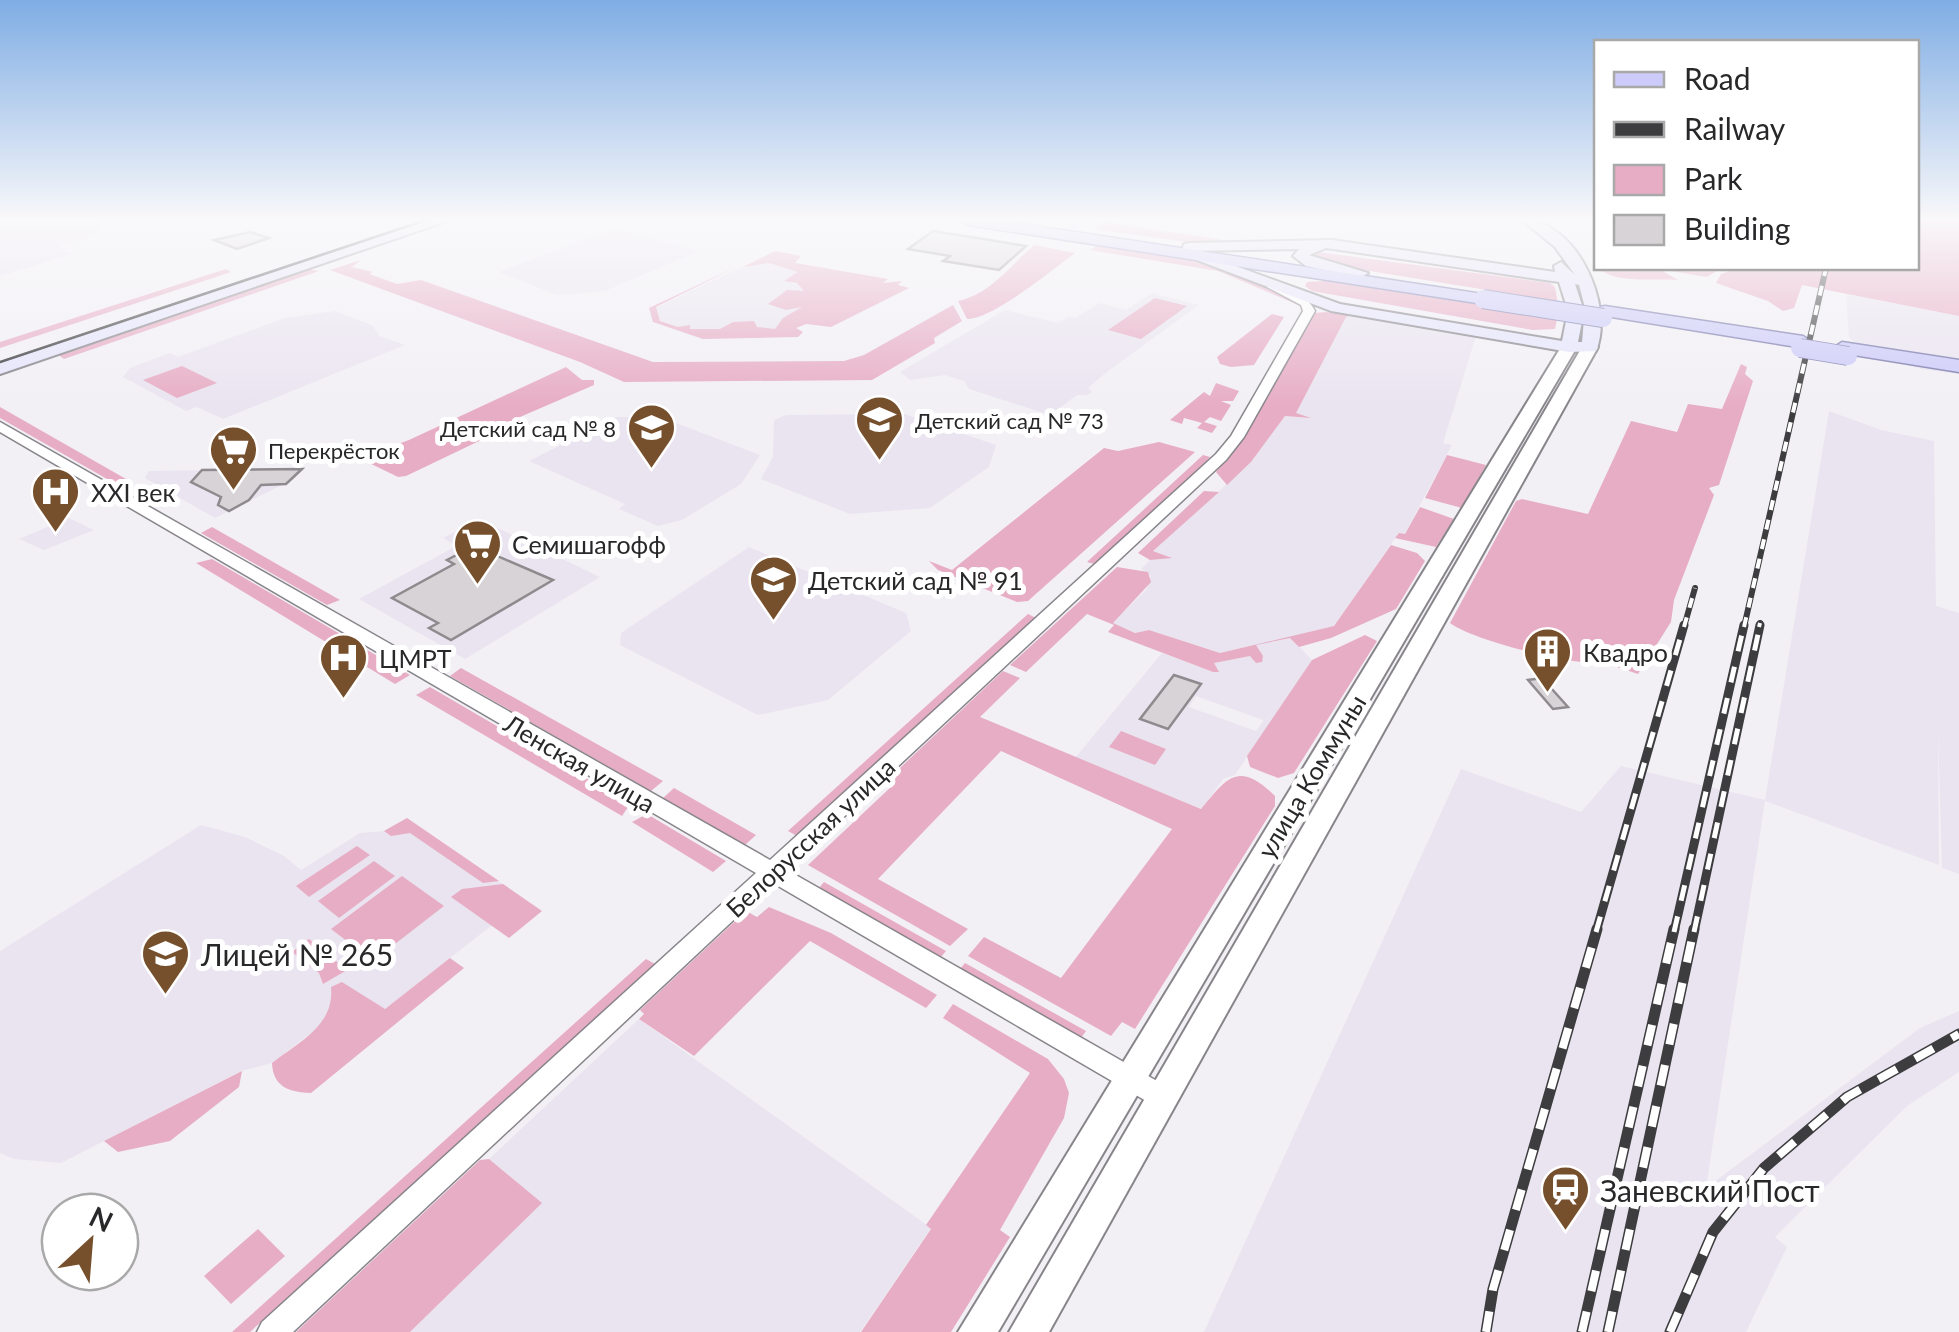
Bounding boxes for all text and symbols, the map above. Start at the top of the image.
legend [1594,40,1919,270]
text: Road [1684,60,1751,96]
text: Railway [1684,110,1786,146]
text: Park [1684,160,1743,196]
text: Building [1684,210,1790,246]
school or university icon: Детский сад № 73 [854,394,906,462]
school or university icon: Детский сад № 8 [625,402,677,470]
place label: Детский сад № 73 [915,407,1104,434]
place label: Детский сад № 8 [440,415,616,442]
supermarket icon: Перекрёсток [207,424,259,492]
place label: Перекрёсток [268,437,400,464]
hospital icon: XXI век [30,466,82,534]
place label: XXI век [91,477,175,507]
supermarket icon: Семишагофф [451,518,503,586]
place label: Семишагофф [512,529,666,559]
school or university icon: Детский сад № 91 [747,554,799,622]
place label: Детский сад № 91 [808,565,1023,595]
building icon: Квадро [1522,626,1574,694]
hospital icon: ЦМРТ [318,632,370,700]
place label: Квадро [1583,637,1668,667]
place label: ЦМРТ [379,643,452,673]
street label: улица Коммуны [1251,689,1371,863]
street label: Ленская улица [498,707,661,818]
street label: Белорусская улица [719,751,901,923]
school or university icon: Лицей № 265 [140,928,192,996]
place label: Лицей № 265 [200,936,393,972]
station icon: Заневский Пост [1539,1164,1591,1232]
place label: Заневский Пост [1600,1172,1820,1208]
north arrow [40,1192,140,1292]
text: N [84,1199,119,1239]

